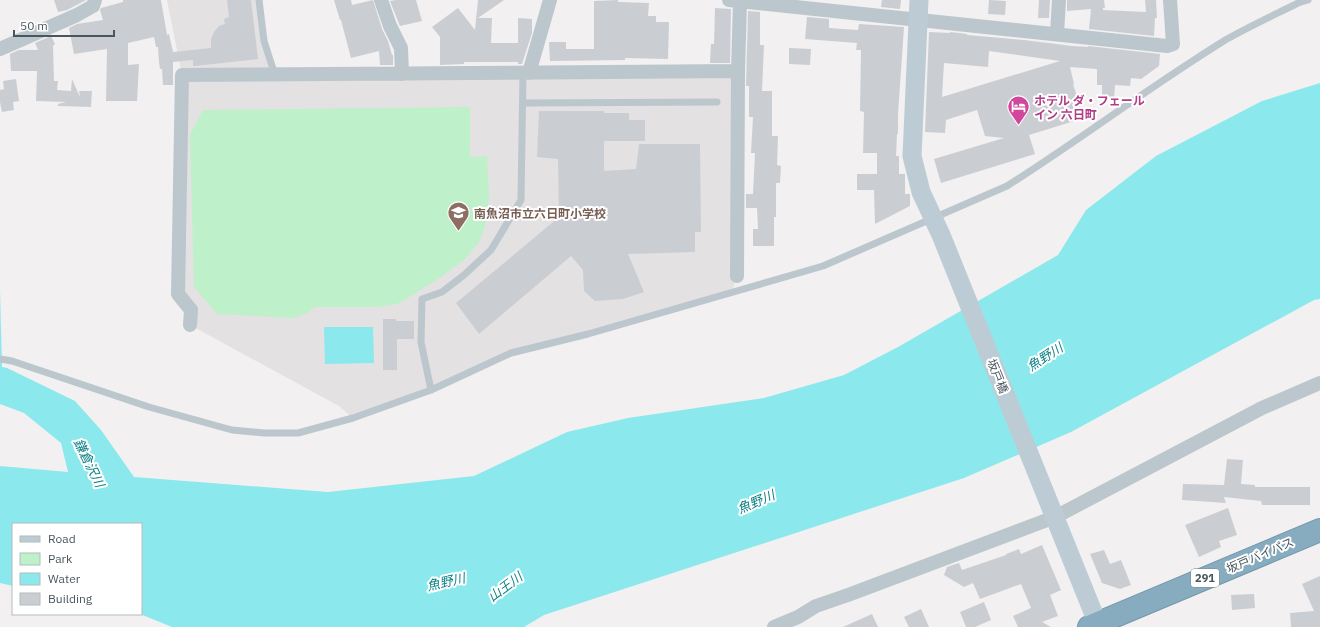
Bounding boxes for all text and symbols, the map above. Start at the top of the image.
scale bar [14,12,114,38]
text: 50 m [20,18,48,33]
place label: ホテル ダ・フェール イン 六日町 [1034,93,1145,122]
hotel icon: ホテル ダ・フェール イン 六日町 [1006,94,1032,127]
school or university icon: 南魚沼市立六日町小学校 [445,200,471,233]
place label: 南魚沼市立六日町小学校 [474,206,606,221]
water label: 魚野川 [1024,338,1068,375]
street label: 坂戸橋 [984,356,1012,396]
water label: 鎌倉沢川 [70,436,109,492]
water label: 魚野川 [735,486,779,517]
legend [12,523,142,615]
text: Road [48,531,76,546]
street label: 坂戸バイパス [1224,534,1296,576]
text: Park [48,551,73,566]
water label: 山王川 [484,567,527,606]
water label: 魚野川 [425,569,469,595]
road number: 291 [1191,569,1219,587]
text: Water [48,571,81,586]
text: Building [48,591,93,606]

